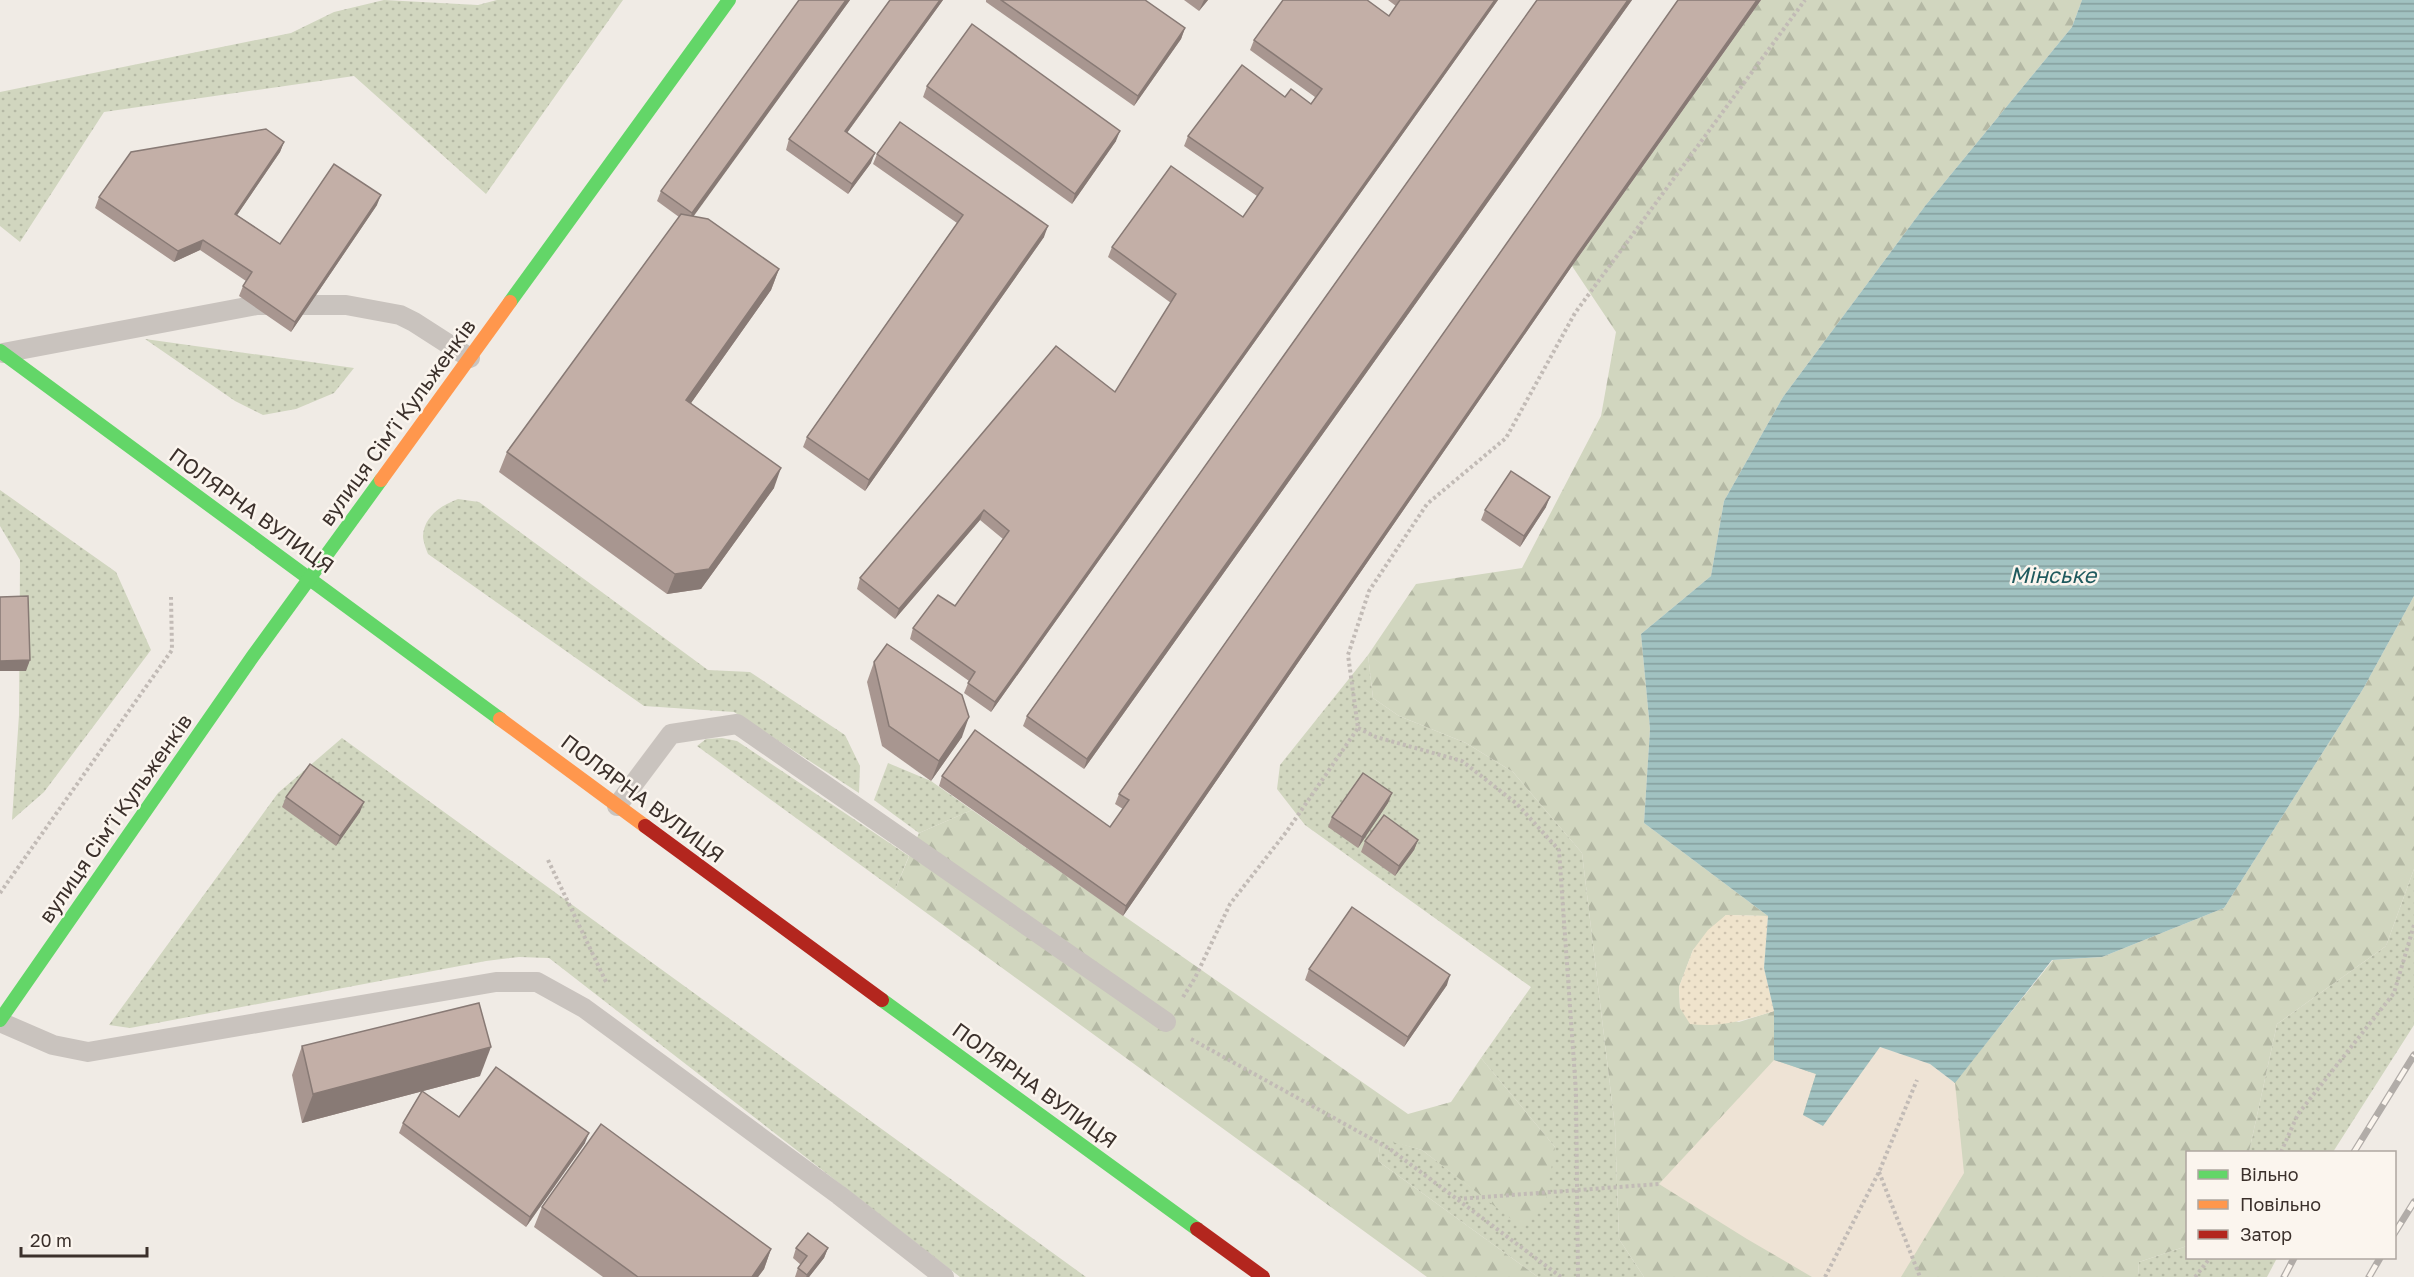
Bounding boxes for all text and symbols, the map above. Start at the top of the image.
street label: вулиця Сімʼї Кульженків [313,314,481,530]
street label: ПОЛЯРНА ВУЛИЦЯ [165,441,339,579]
water label: Мінське [2010,561,2099,588]
street label: вулиця Сімʼї Кульженків [33,708,197,928]
street label: ПОЛЯРНА ВУЛИЦЯ [556,728,730,868]
street label: ПОЛЯРНА ВУЛИЦЯ [948,1016,1122,1154]
legend [2186,1151,2396,1259]
text: Вільно [2240,1163,2299,1185]
text: Повільно [2240,1193,2321,1215]
scale bar [21,1220,147,1258]
text: Затор [2240,1223,2292,1245]
text: 20 m [30,1229,72,1251]

